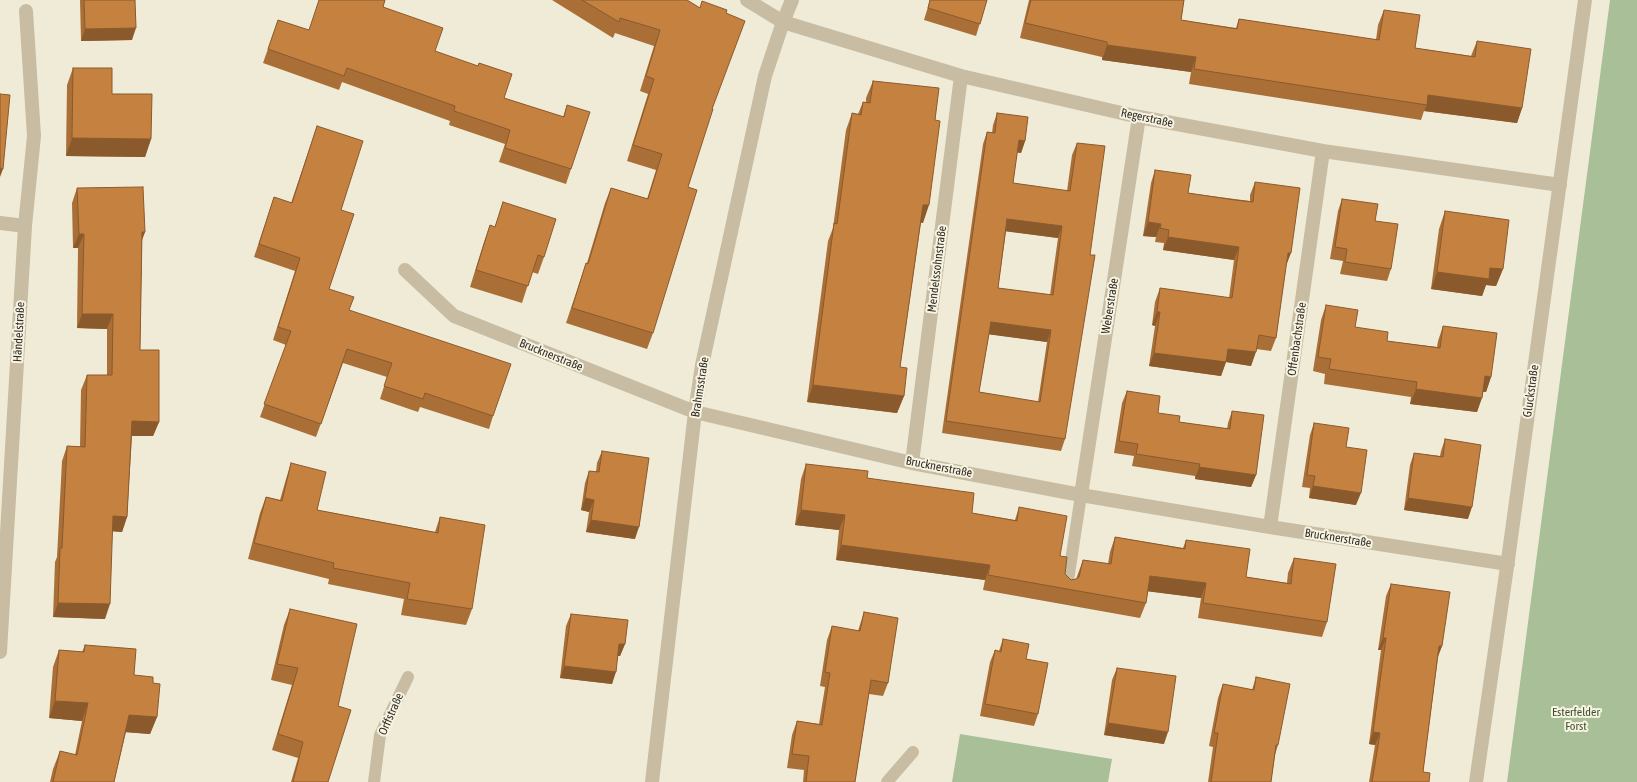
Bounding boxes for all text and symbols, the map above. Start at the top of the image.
street label: Regerstraße [1120,105,1174,131]
street label: Mendelssohnstraße [925,225,949,313]
street label: Weberstraße [1098,277,1122,335]
street label: Händelstraße [10,301,28,363]
street label: Offenbachstraße [1285,301,1309,377]
street label: Brucknerstraße [517,336,585,374]
street label: Brahmsstraße [688,356,712,418]
street label: Gluckstraße [1520,364,1542,418]
street label: Brucknerstraße [905,454,973,480]
street label: Brucknerstraße [1304,526,1372,550]
street label: Orffstraße [375,691,407,737]
park label: Esterfelder Forst [1552,705,1600,733]

